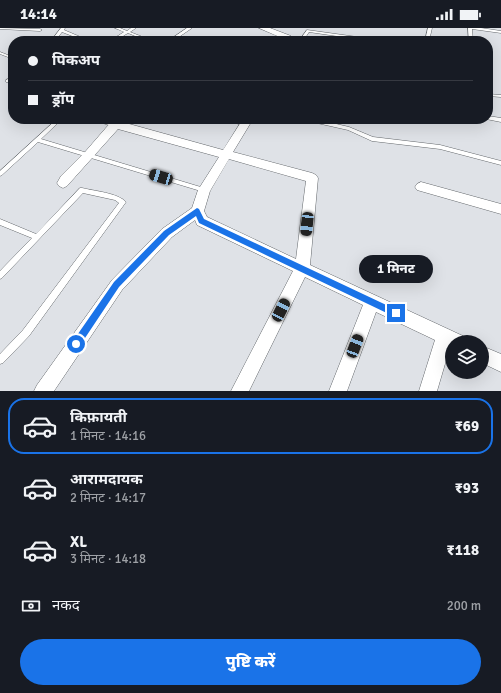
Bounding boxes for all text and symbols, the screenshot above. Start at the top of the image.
text: 14:14 [20,5,57,23]
text: पिकअप [52,51,100,69]
text: ड्रॉप [52,90,74,108]
car [148,168,174,186]
car [300,211,314,237]
callout: 1 मिनट [359,255,433,283]
text: 1 मिनट [377,261,415,277]
car [270,297,292,323]
route end [387,304,405,322]
car [345,333,365,359]
route start [67,335,85,353]
map controls [445,335,489,379]
button: layers [445,335,489,379]
icon: car [22,408,58,444]
text: किफ़ायती [70,408,127,426]
text: ₹69 [455,417,479,435]
text: 1 मिनट · 14:16 [70,428,146,444]
icon: car [22,470,58,506]
text: आरामदायक [70,470,143,488]
text: ₹93 [455,479,479,497]
text: 2 मिनट · 14:17 [70,490,146,506]
icon: car [22,532,58,568]
text: XL [70,533,87,551]
text: ₹118 [447,541,479,559]
text: 3 मिनट · 14:18 [70,551,146,567]
icon: cash [20,595,42,617]
text: नकद [52,596,80,614]
text: 200 m [447,598,481,614]
button: पुष्टि करें [20,639,481,685]

